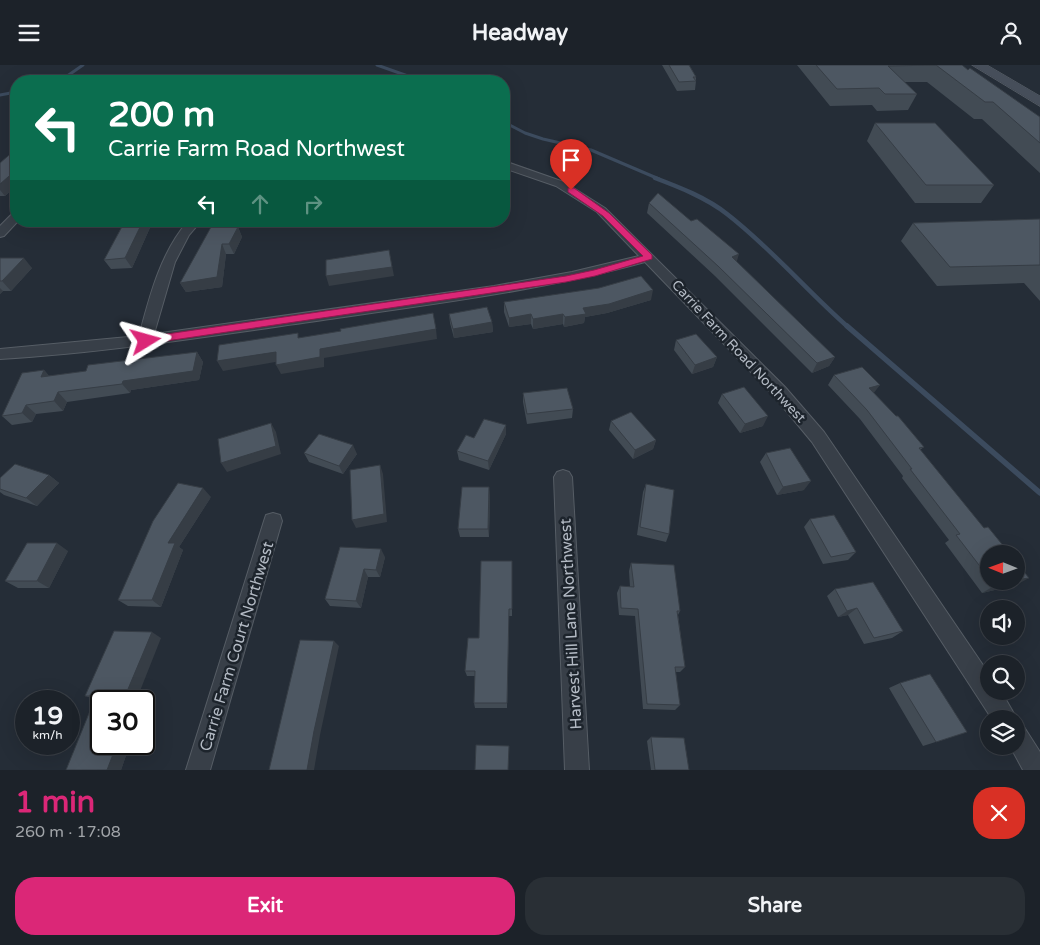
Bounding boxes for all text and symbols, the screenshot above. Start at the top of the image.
icon: menu [15,19,43,47]
icon: person [997,19,1025,47]
text: Headway [472,20,568,46]
text: 200 m [108,94,215,136]
icon: left [25,95,90,160]
text: Carrie Farm Road Northwest [108,136,405,162]
pin [550,139,592,190]
icon: arrive [557,146,585,174]
icon: left [193,190,221,218]
icon: ahead [246,190,274,218]
icon: right [299,190,327,218]
street label: Carrie Farm Road Northwest [668,276,810,427]
position arrow [119,314,171,366]
street label: Harvest Hill Lane Northwest [555,518,587,730]
street label: Carrie Farm Court Northwest [195,539,278,754]
north arrow [980,545,1025,590]
map controls [980,545,1025,755]
button: sound [980,600,1025,645]
button: search [980,655,1025,700]
speed limit sign: 30 [90,690,155,755]
text: 19 [32,701,63,731]
button: layers [980,710,1025,755]
text: km/h [32,728,63,742]
text: 1 min [15,784,95,821]
button: close [973,787,1025,839]
text: 260 m · 17:08 [15,822,121,842]
button: Exit [15,877,515,935]
button: Share [525,877,1025,935]

